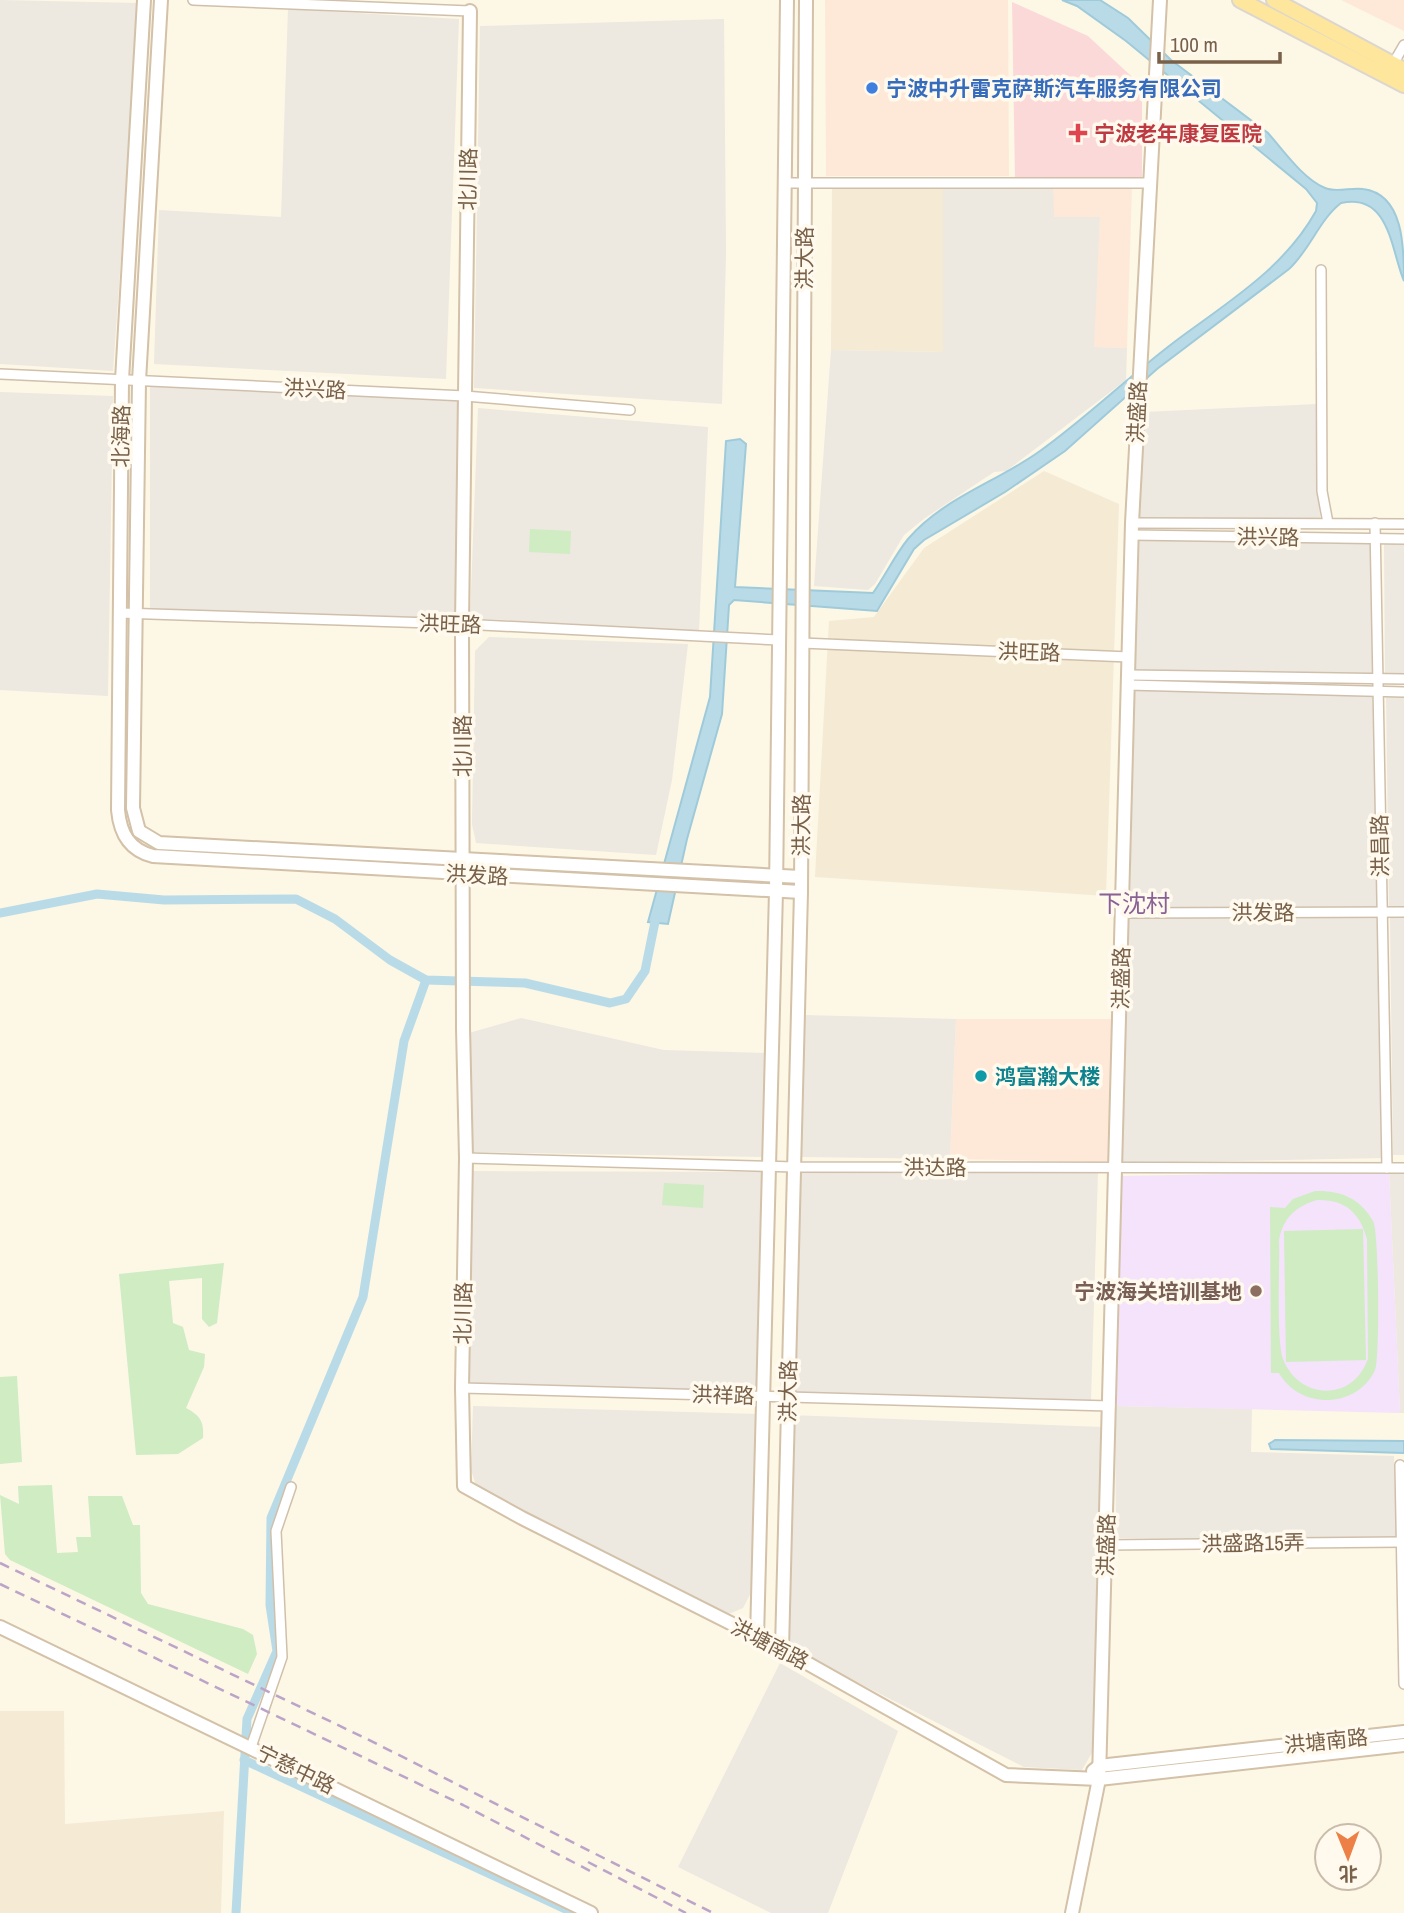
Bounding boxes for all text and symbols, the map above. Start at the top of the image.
scale bar [1159,21,1280,65]
text: 100 m [1170,30,1218,59]
place label: 宁波中升雷克萨斯汽车服务有限公司 [886,74,1222,103]
marker: 宁波中升雷克萨斯汽车服务有限公司 [864,80,880,96]
place label: 宁波老年康复医院 [1094,119,1262,148]
marker: 宁波老年康复医院 [1068,123,1088,143]
street label: 北川路 [453,147,483,211]
street label: 洪大路 [790,227,819,290]
street label: 洪兴路 [283,373,347,405]
street label: 洪盛路 [1121,380,1153,444]
street label: 北海路 [106,404,136,468]
street label: 洪兴路 [1236,522,1300,552]
street label: 洪旺路 [418,608,482,640]
street label: 洪旺路 [997,636,1061,668]
street label: 北川路 [448,715,477,778]
street label: 洪大路 [787,794,816,857]
street label: 洪昌路 [1365,814,1395,878]
street label: 洪发路 [445,859,509,891]
district label: 下沈村 [1098,887,1170,919]
street label: 洪发路 [1232,898,1295,927]
street label: 洪盛路 [1106,946,1136,1010]
place label: 鸿富瀚大楼 [995,1062,1100,1091]
marker: 鸿富瀚大楼 [973,1068,989,1084]
street label: 洪达路 [904,1153,967,1182]
place label: 宁波海关培训基地 [1074,1277,1242,1306]
street label: 北川路 [448,1281,478,1345]
marker: 宁波海关培训基地 [1248,1283,1264,1299]
street label: 洪大路 [773,1359,803,1423]
street label: 洪祥路 [691,1379,755,1411]
street label: 洪盛路 [1090,1513,1122,1577]
street label: 洪盛路15弄 [1201,1528,1305,1558]
street label: 洪塘南路 [726,1612,814,1676]
street label: 洪塘南路 [1283,1722,1369,1760]
street label: 宁慈中路 [252,1738,340,1800]
north arrow [1313,1822,1383,1892]
text: 北 [1339,1861,1358,1887]

